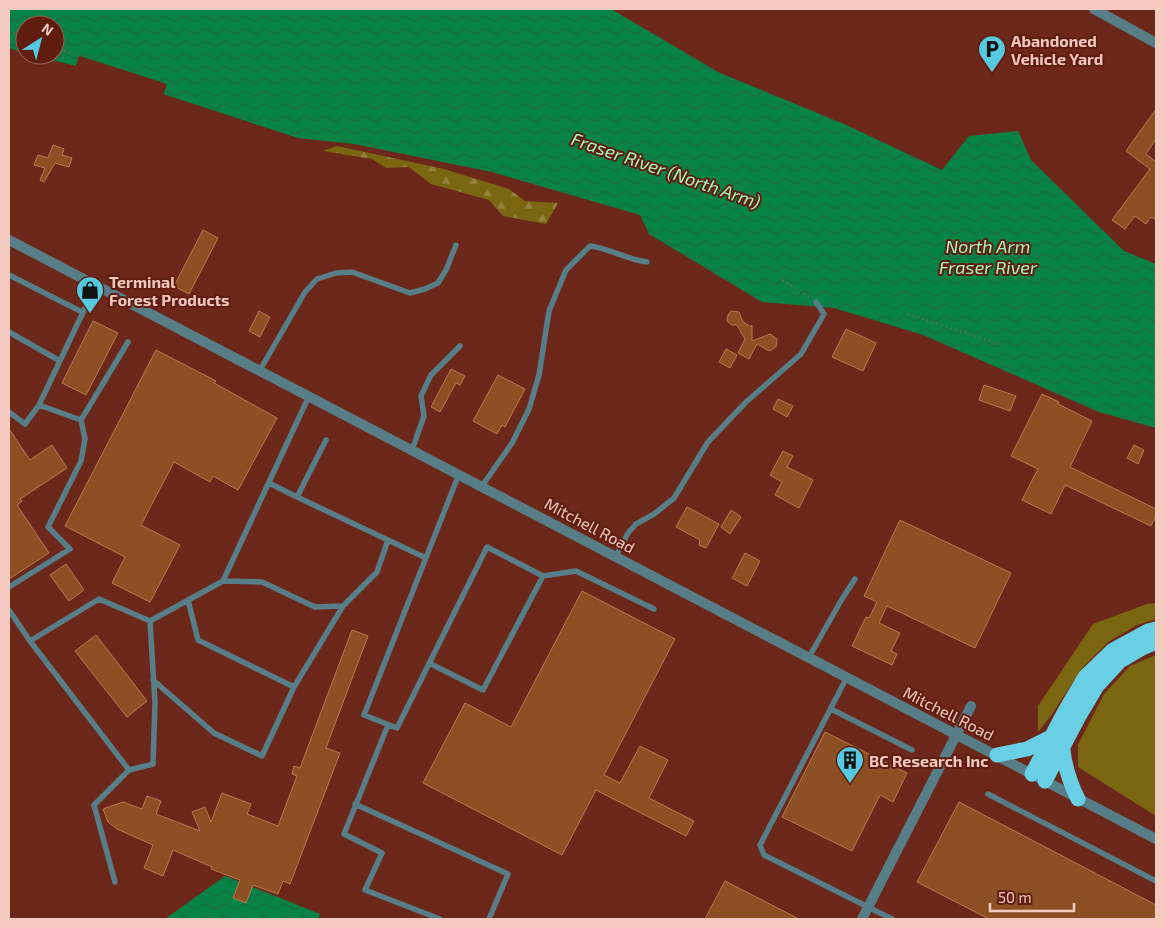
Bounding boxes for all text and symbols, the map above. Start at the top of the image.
north arrow [15,15,65,65]
text: N [39,19,57,39]
place label: Abandoned Vehicle Yard [1011,31,1103,68]
parking icon: Abandoned Vehicle Yard [977,34,1007,73]
water label: Fraser River (North Arm) [569,127,764,213]
water label: North Arm Fraser River [939,235,1038,278]
place label: Terminal Forest Products [109,272,230,309]
shop icon: Terminal Forest Products [75,275,105,314]
street label: Mitchell Road [542,493,638,557]
street label: Mitchell Road [900,682,998,744]
building icon: BC Research Inc [835,745,865,784]
place label: BC Research Inc [869,751,988,770]
scale bar [990,880,1074,912]
text: 50 m [998,888,1032,906]

